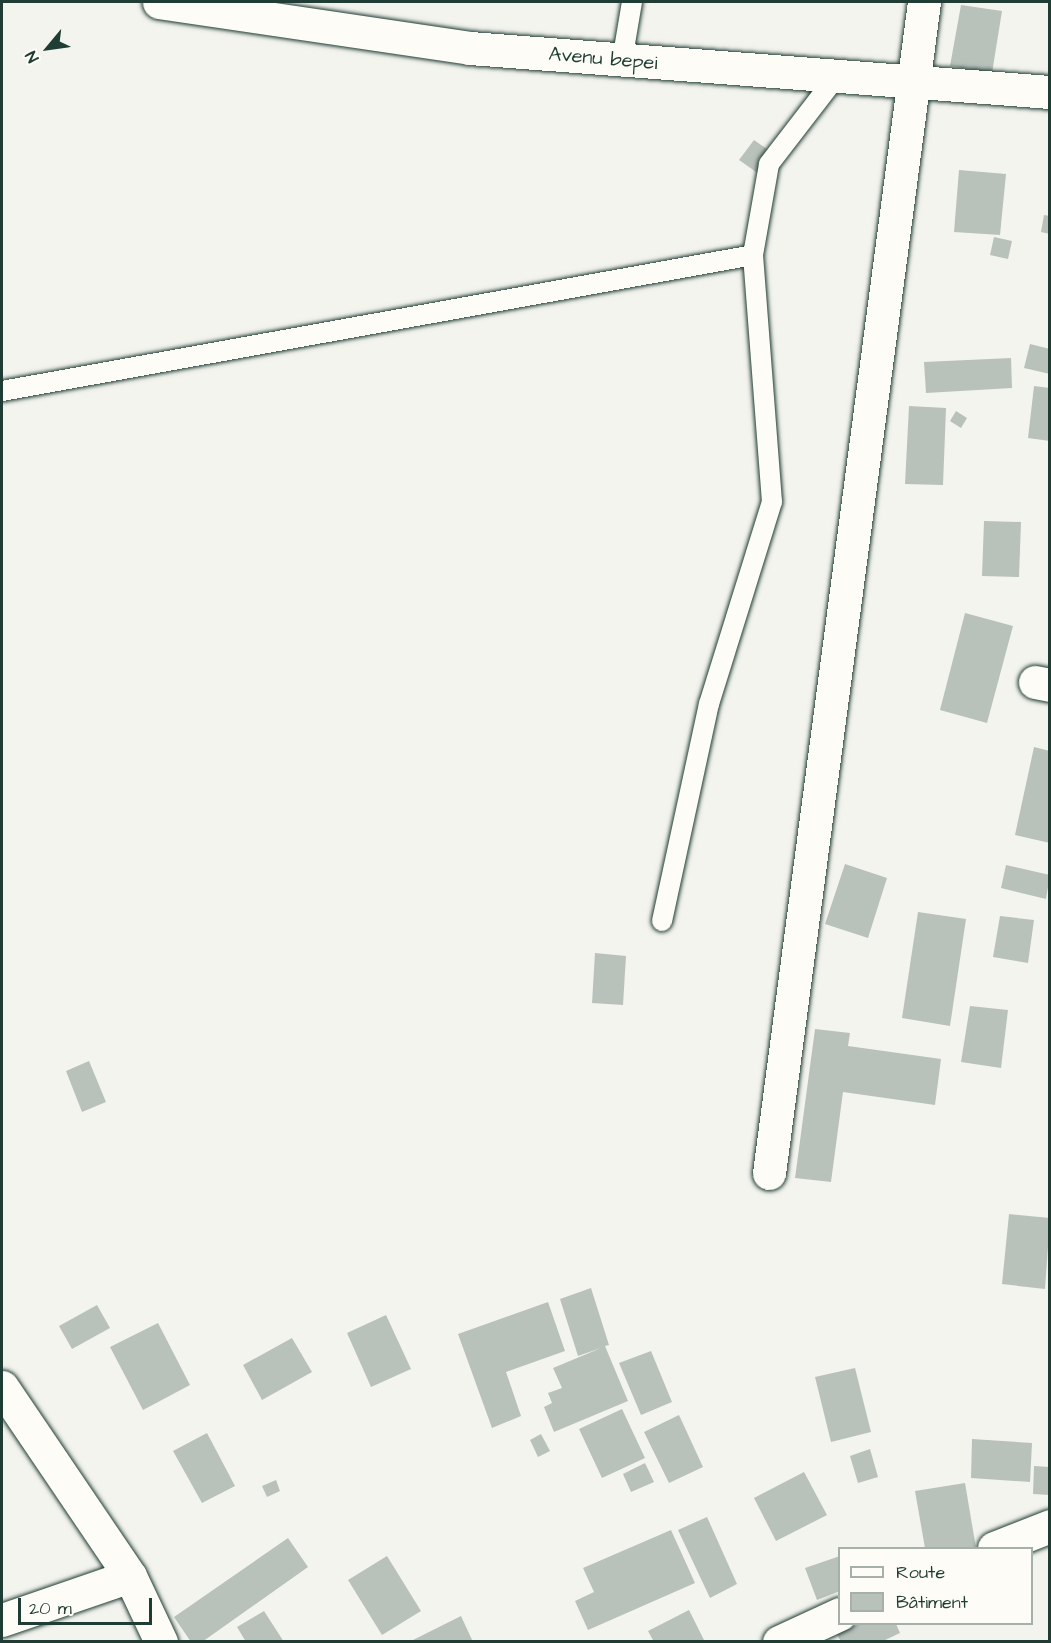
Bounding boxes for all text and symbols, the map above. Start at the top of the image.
north arrow [18,18,78,78]
street label: Avenu bepei [548,42,658,76]
text: N [20,47,44,66]
legend [838,1547,1033,1625]
text: Route [896,1560,945,1585]
scale bar [21,1586,154,1624]
text: Bâtiment [896,1590,968,1615]
text: 20 m [29,1596,72,1621]

